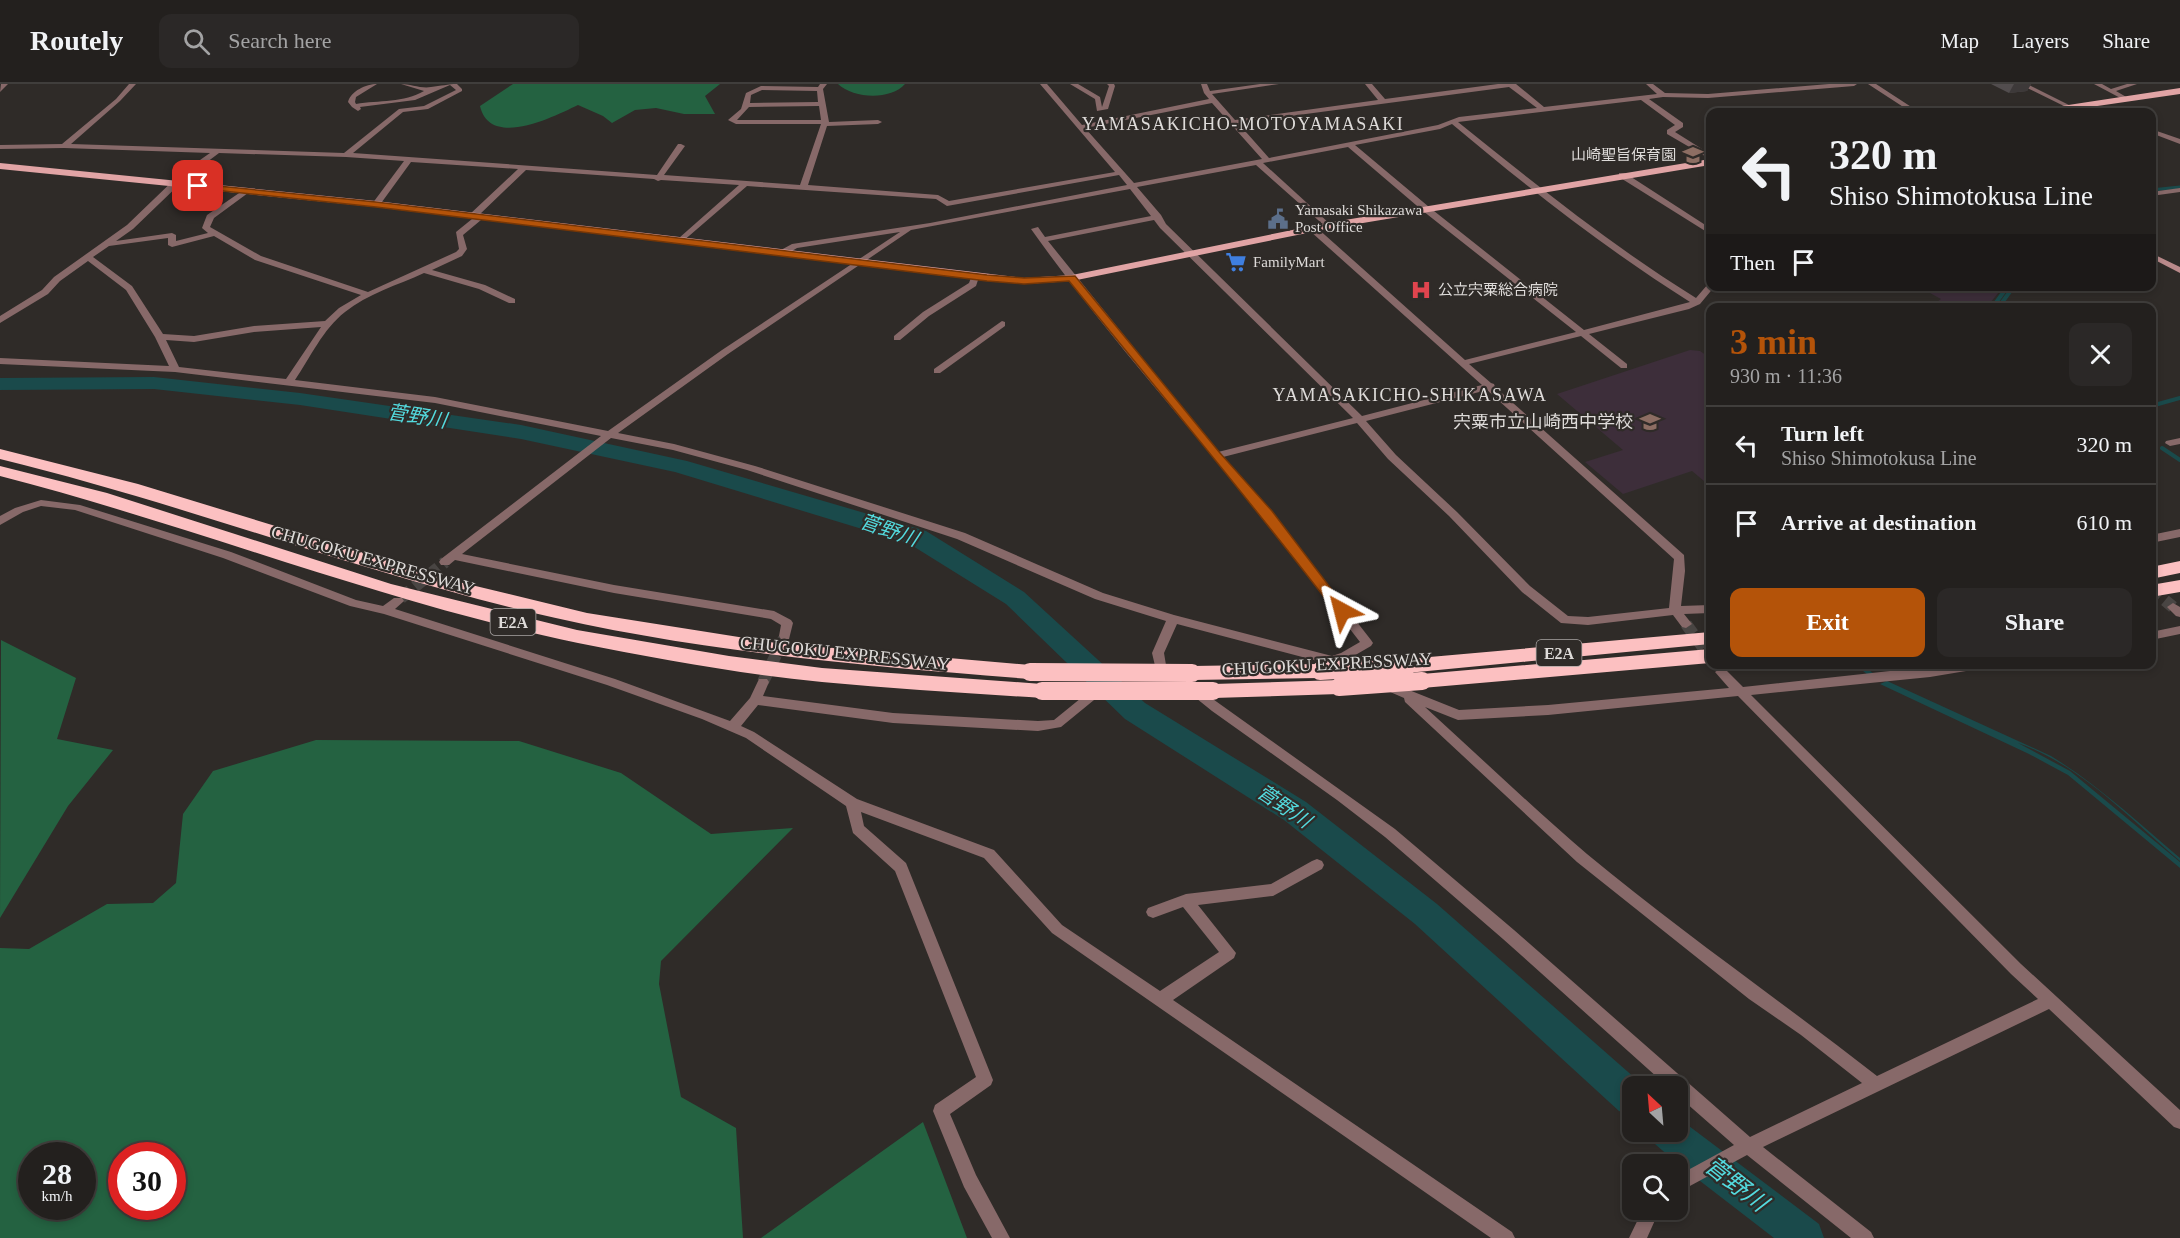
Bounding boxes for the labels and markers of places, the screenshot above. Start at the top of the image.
school or university icon: 山崎聖旨保育園 [1681,143,1705,167]
place label: 山崎聖旨保育園 [1571,147,1676,163]
pin [172,160,223,211]
place label: Yamasaki Shikazawa Post Office [1295,202,1423,235]
public building icon: Yamasaki Shikazawa Post Office [1266,207,1290,231]
supermarket icon: FamilyMart [1224,250,1248,274]
place label: FamilyMart [1253,254,1325,270]
hospital icon: 公立宍粟総合病院 [1409,278,1433,302]
place label: 公立宍粟総合病院 [1438,282,1558,298]
school or university icon: 宍粟市立山崎西中学校 [1638,410,1662,434]
place label: 宍粟市立山崎西中学校 [1453,412,1633,432]

